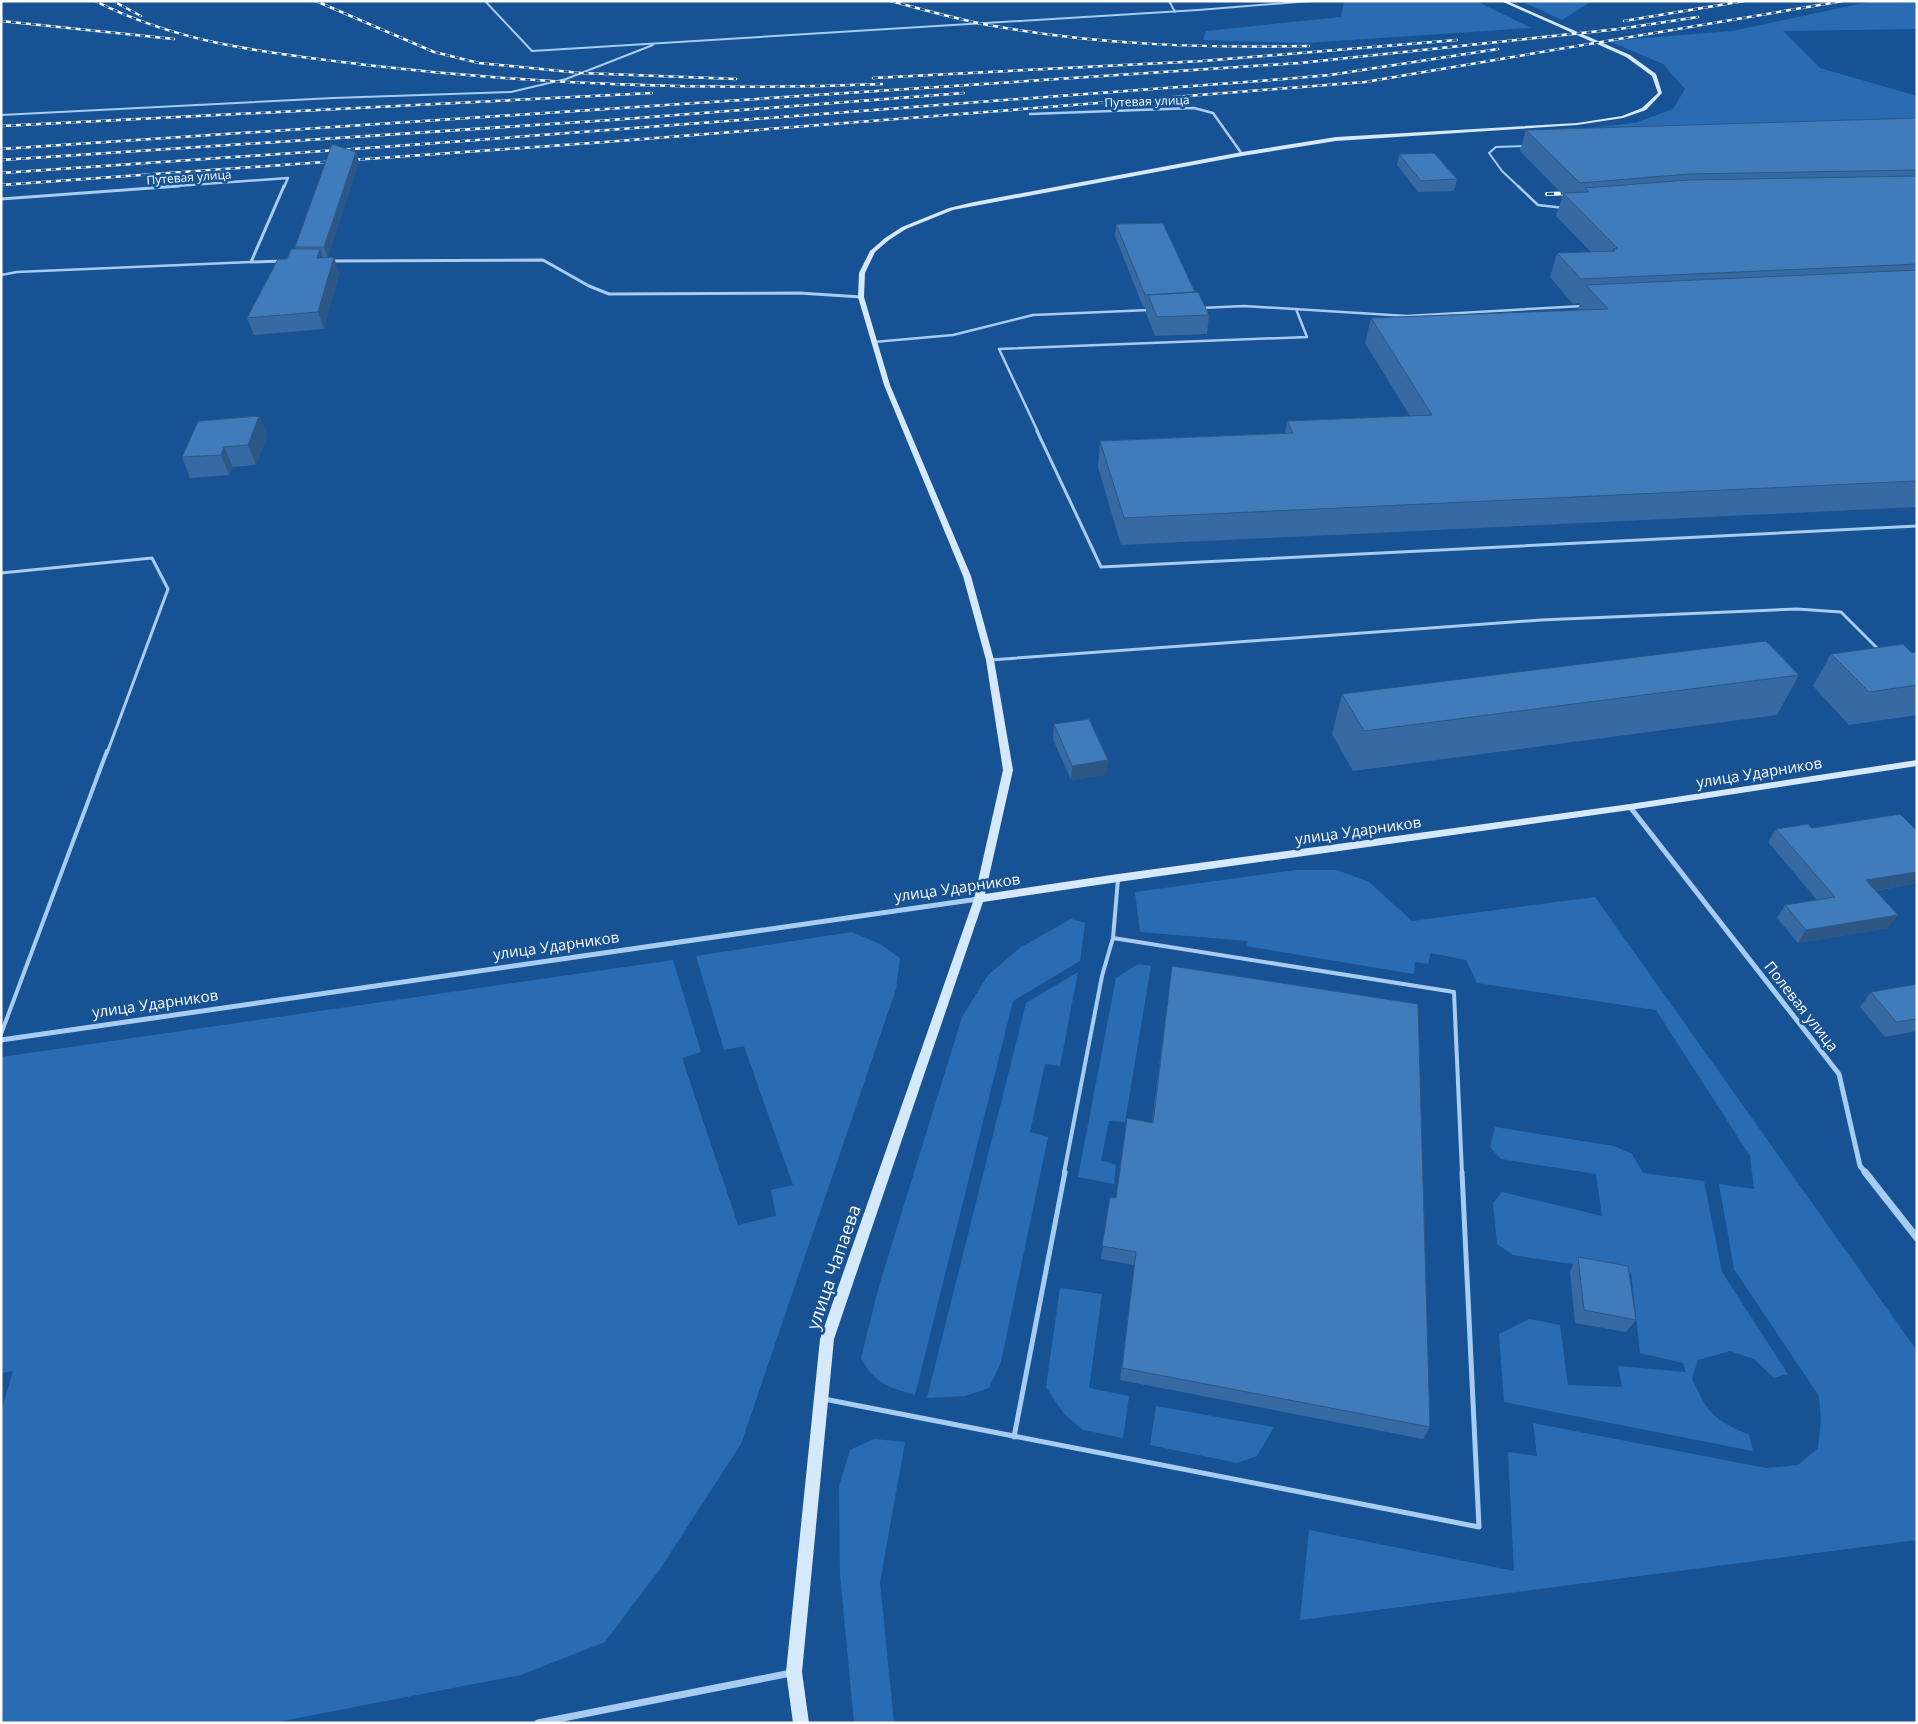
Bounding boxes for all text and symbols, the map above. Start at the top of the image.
street label: Путевая улица [1104,91,1190,111]
street label: Путевая улица [146,166,232,188]
street label: улица Ударников [1695,752,1823,792]
street label: улица Ударников [1294,811,1422,849]
street label: улица Ударников [893,868,1021,906]
street label: улица Ударников [492,926,620,964]
street label: Полевая улица [1760,957,1844,1055]
street label: улица Ударников [91,984,219,1022]
street label: улица Чапаева [800,1201,866,1333]

